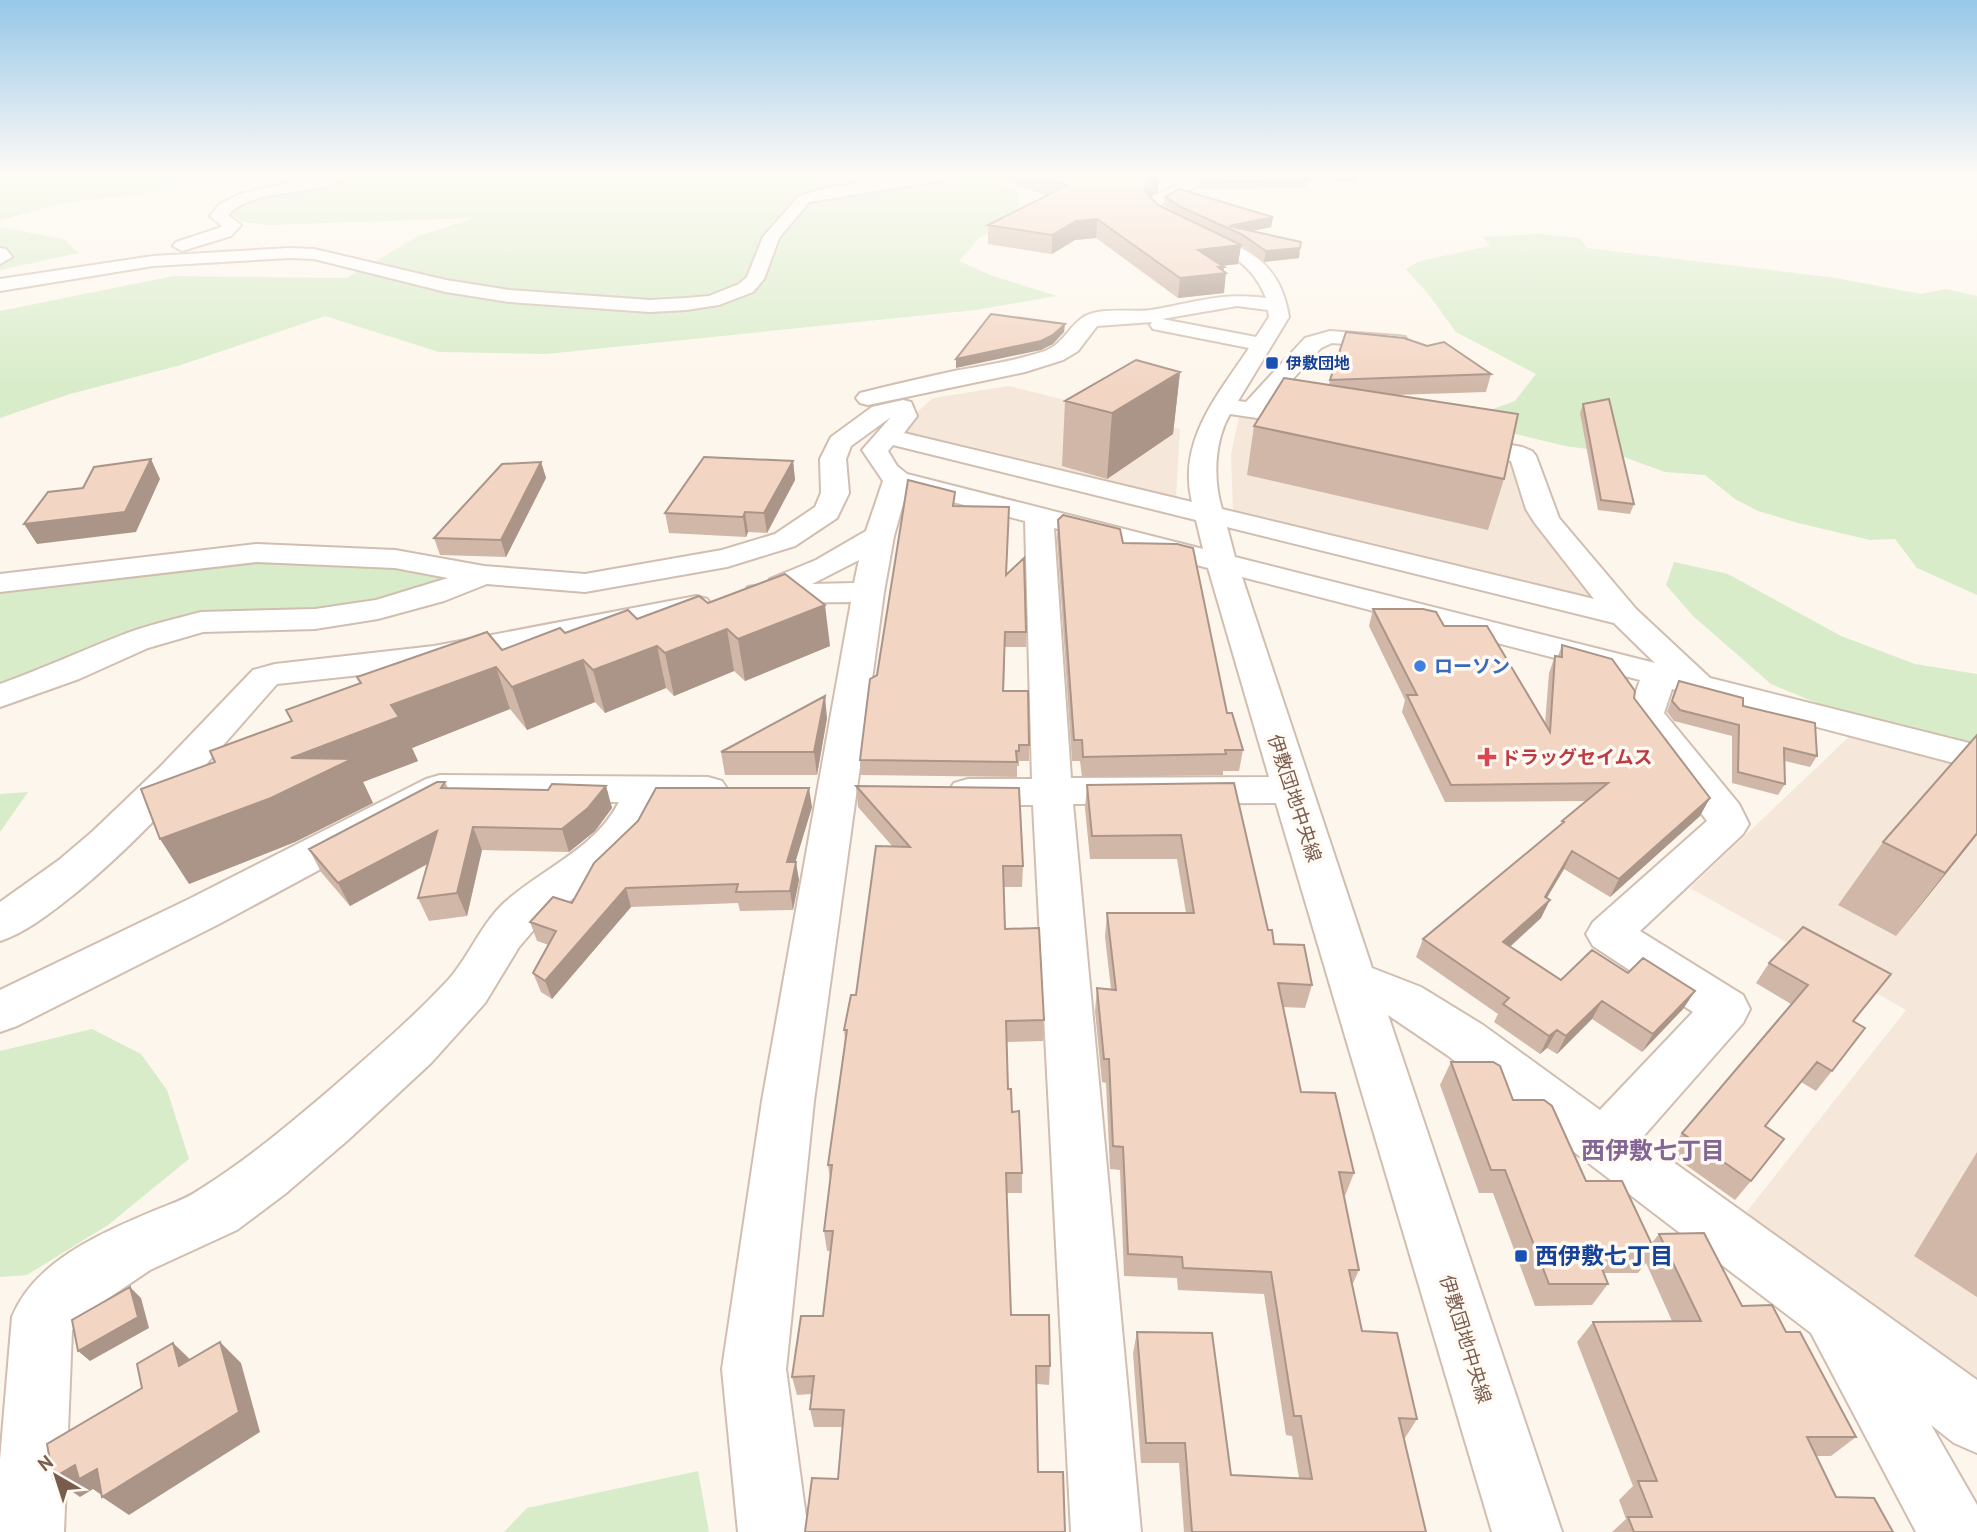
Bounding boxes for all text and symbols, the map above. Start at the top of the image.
place label: 伊敷団地 [1285,353,1350,373]
marker: 伊敷団地 [1264,355,1280,371]
place label: ローソン [1434,654,1510,678]
marker: ローソン [1412,658,1428,674]
street label: 伊敷団地中央線 [1263,731,1327,865]
place label: ドラッグセイムス [1501,745,1653,769]
marker: ドラッグセイムス [1479,749,1495,765]
district label: 西伊敷七丁目 [1581,1135,1725,1166]
place label: 西伊敷七丁目 [1535,1241,1673,1270]
marker: 西伊敷七丁目 [1513,1248,1529,1264]
street label: 伊敷団地中央線 [1435,1272,1497,1406]
north arrow [21,1441,91,1511]
text: N [33,1450,58,1476]

